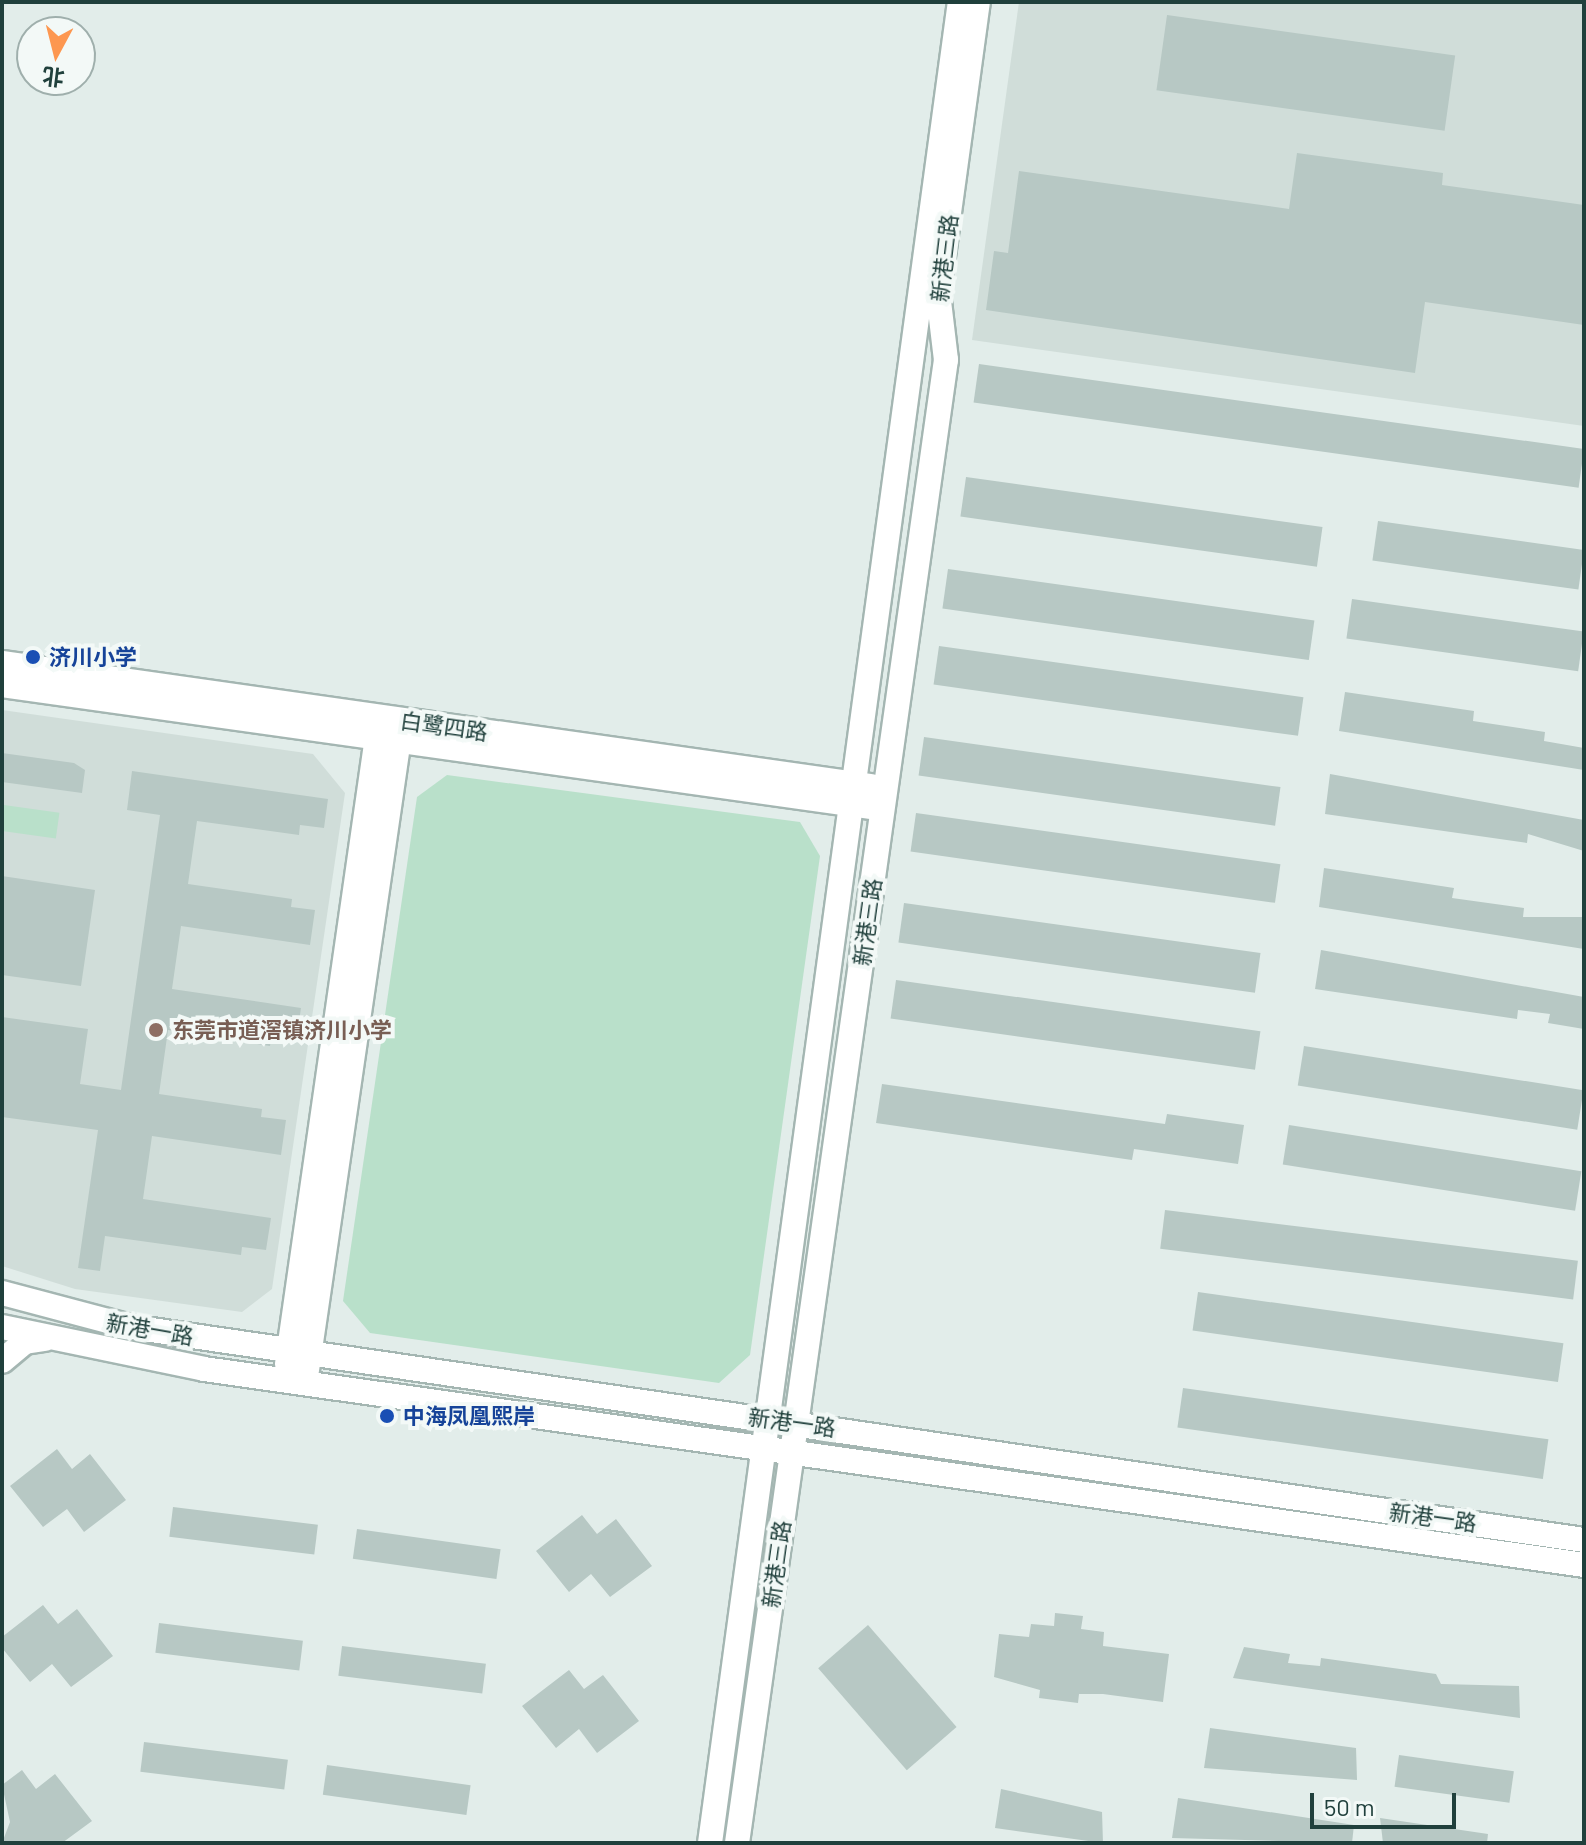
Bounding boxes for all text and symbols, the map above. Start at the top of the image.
north arrow [16,16,96,96]
text: 北 [41,64,66,92]
street label: 新港三路 [926,213,962,303]
place label: 济川小学 [49,644,137,670]
marker: 济川小学 [24,648,42,666]
street label: 白鹭四路 [399,707,489,745]
street label: 新港三路 [848,877,886,967]
place label: 东莞市道滘镇济川小学 [172,1017,392,1043]
marker: 东莞市道滘镇济川小学 [147,1021,165,1039]
street label: 新港一路 [104,1308,196,1350]
place label: 中海凤凰熙岸 [403,1403,535,1429]
street label: 新港一路 [747,1403,837,1441]
marker: 中海凤凰熙岸 [378,1407,396,1425]
street label: 新港一路 [1388,1498,1478,1536]
street label: 新港三路 [757,1519,795,1609]
scale bar [1314,1777,1460,1827]
text: 50 m [1324,1792,1375,1821]

